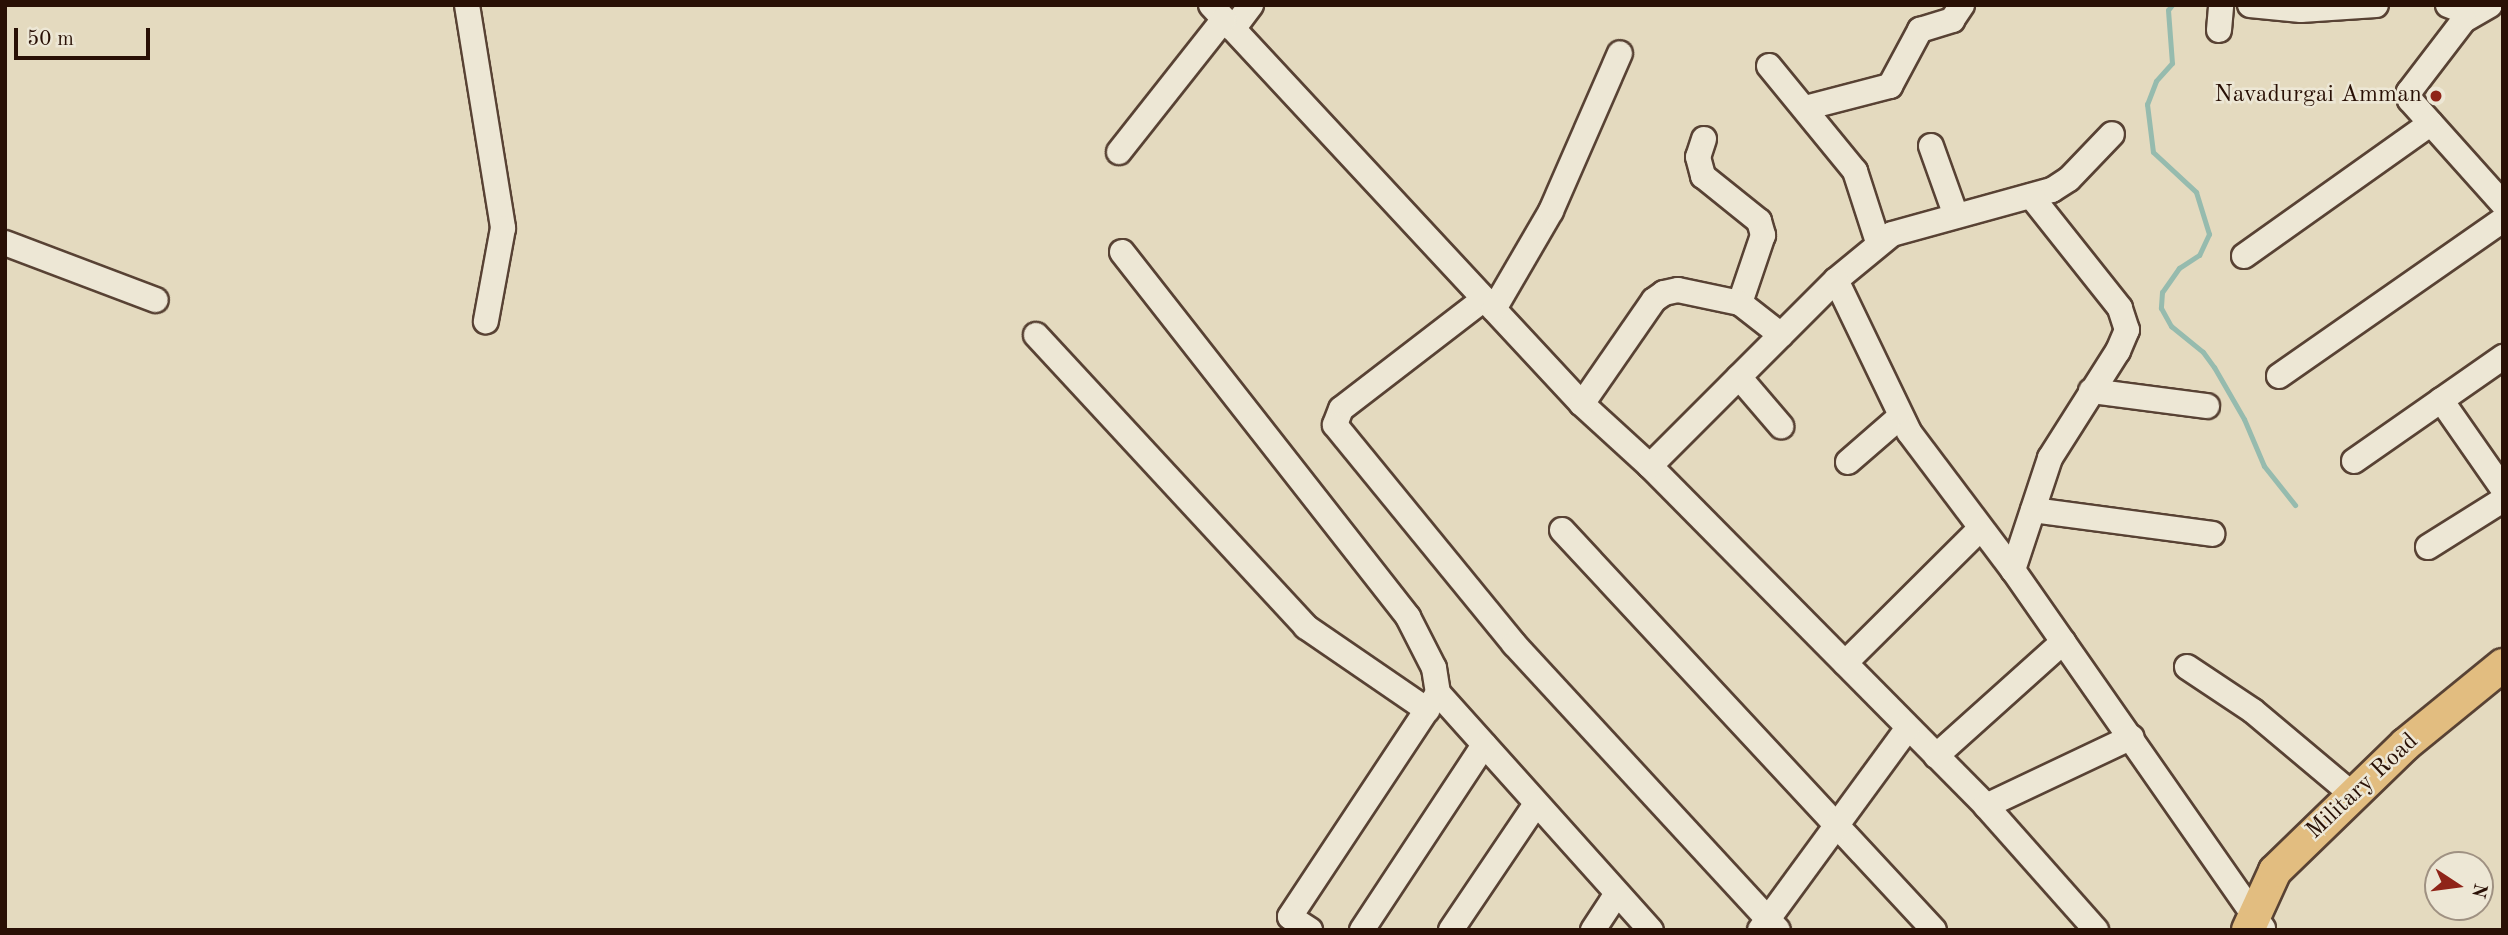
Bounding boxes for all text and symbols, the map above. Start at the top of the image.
scale bar [18,14,154,58]
text: 50 m [27,29,74,50]
place label: Navadurgai Amman [2214,82,2422,110]
marker: Navadurgai Amman [2428,88,2444,104]
street label: Military Road [2301,728,2425,846]
north arrow [2424,851,2494,921]
text: N [2467,881,2489,900]

